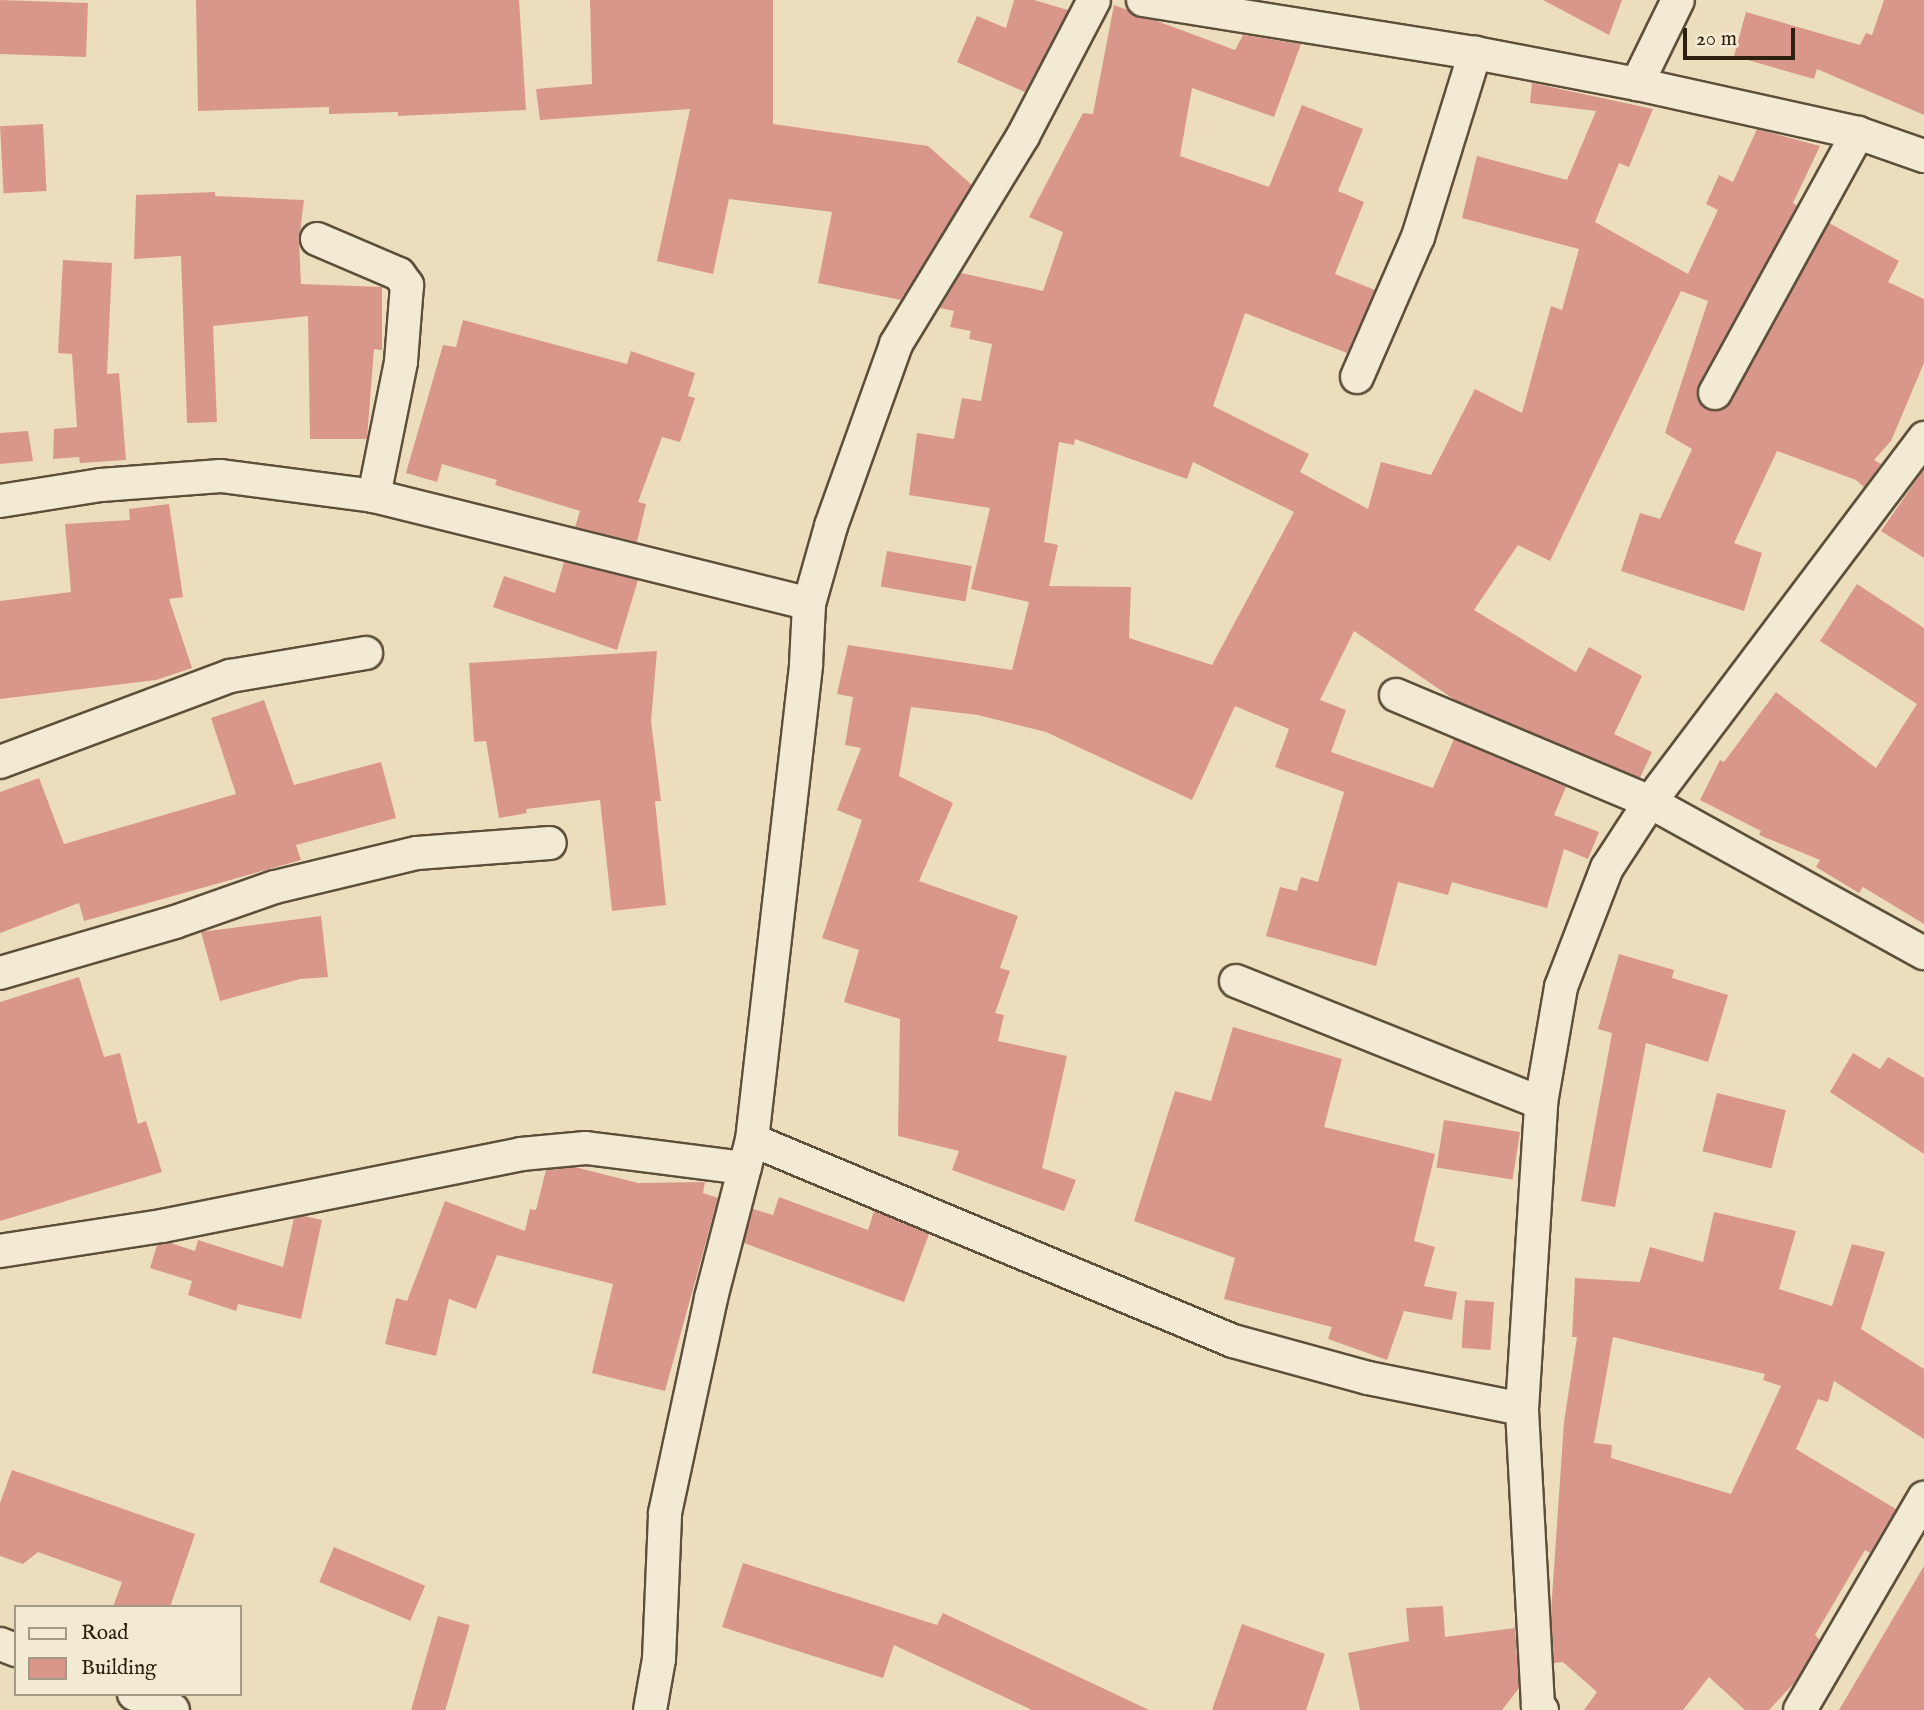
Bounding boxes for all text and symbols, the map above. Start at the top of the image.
scale bar [1686,14,1798,58]
text: 20 m [1696,26,1737,53]
legend [14,1605,242,1696]
text: Road [81,1620,128,1647]
text: Building [81,1655,156,1682]

